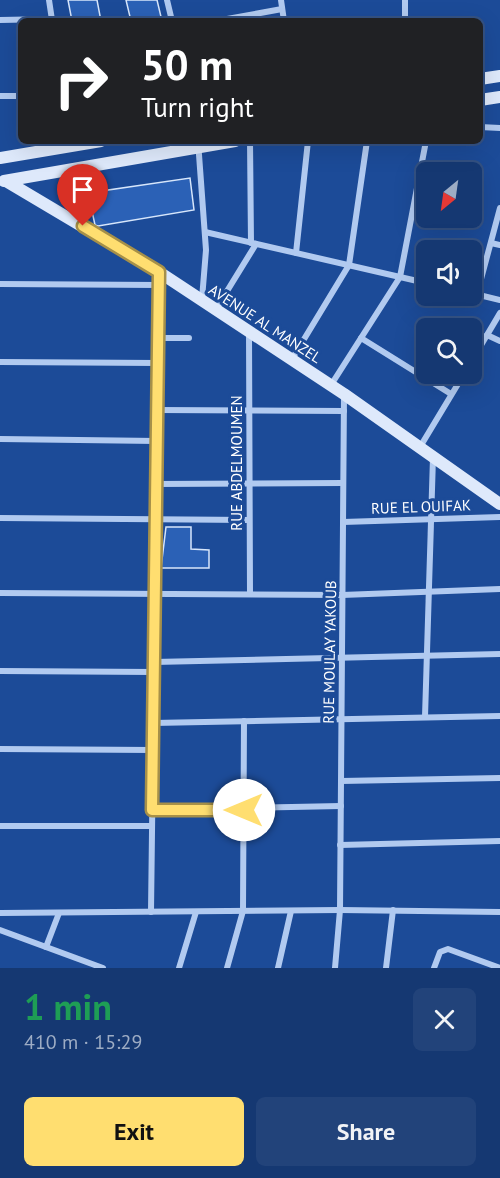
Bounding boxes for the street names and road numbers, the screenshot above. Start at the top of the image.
street label: AVENUE AL MANZEL [205,280,325,367]
street label: RUE ABDELMOUMEN [227,395,246,531]
street label: RUE EL OUIFAK [371,495,471,518]
street label: RUE MOULAY YAKOUB [319,580,340,724]

